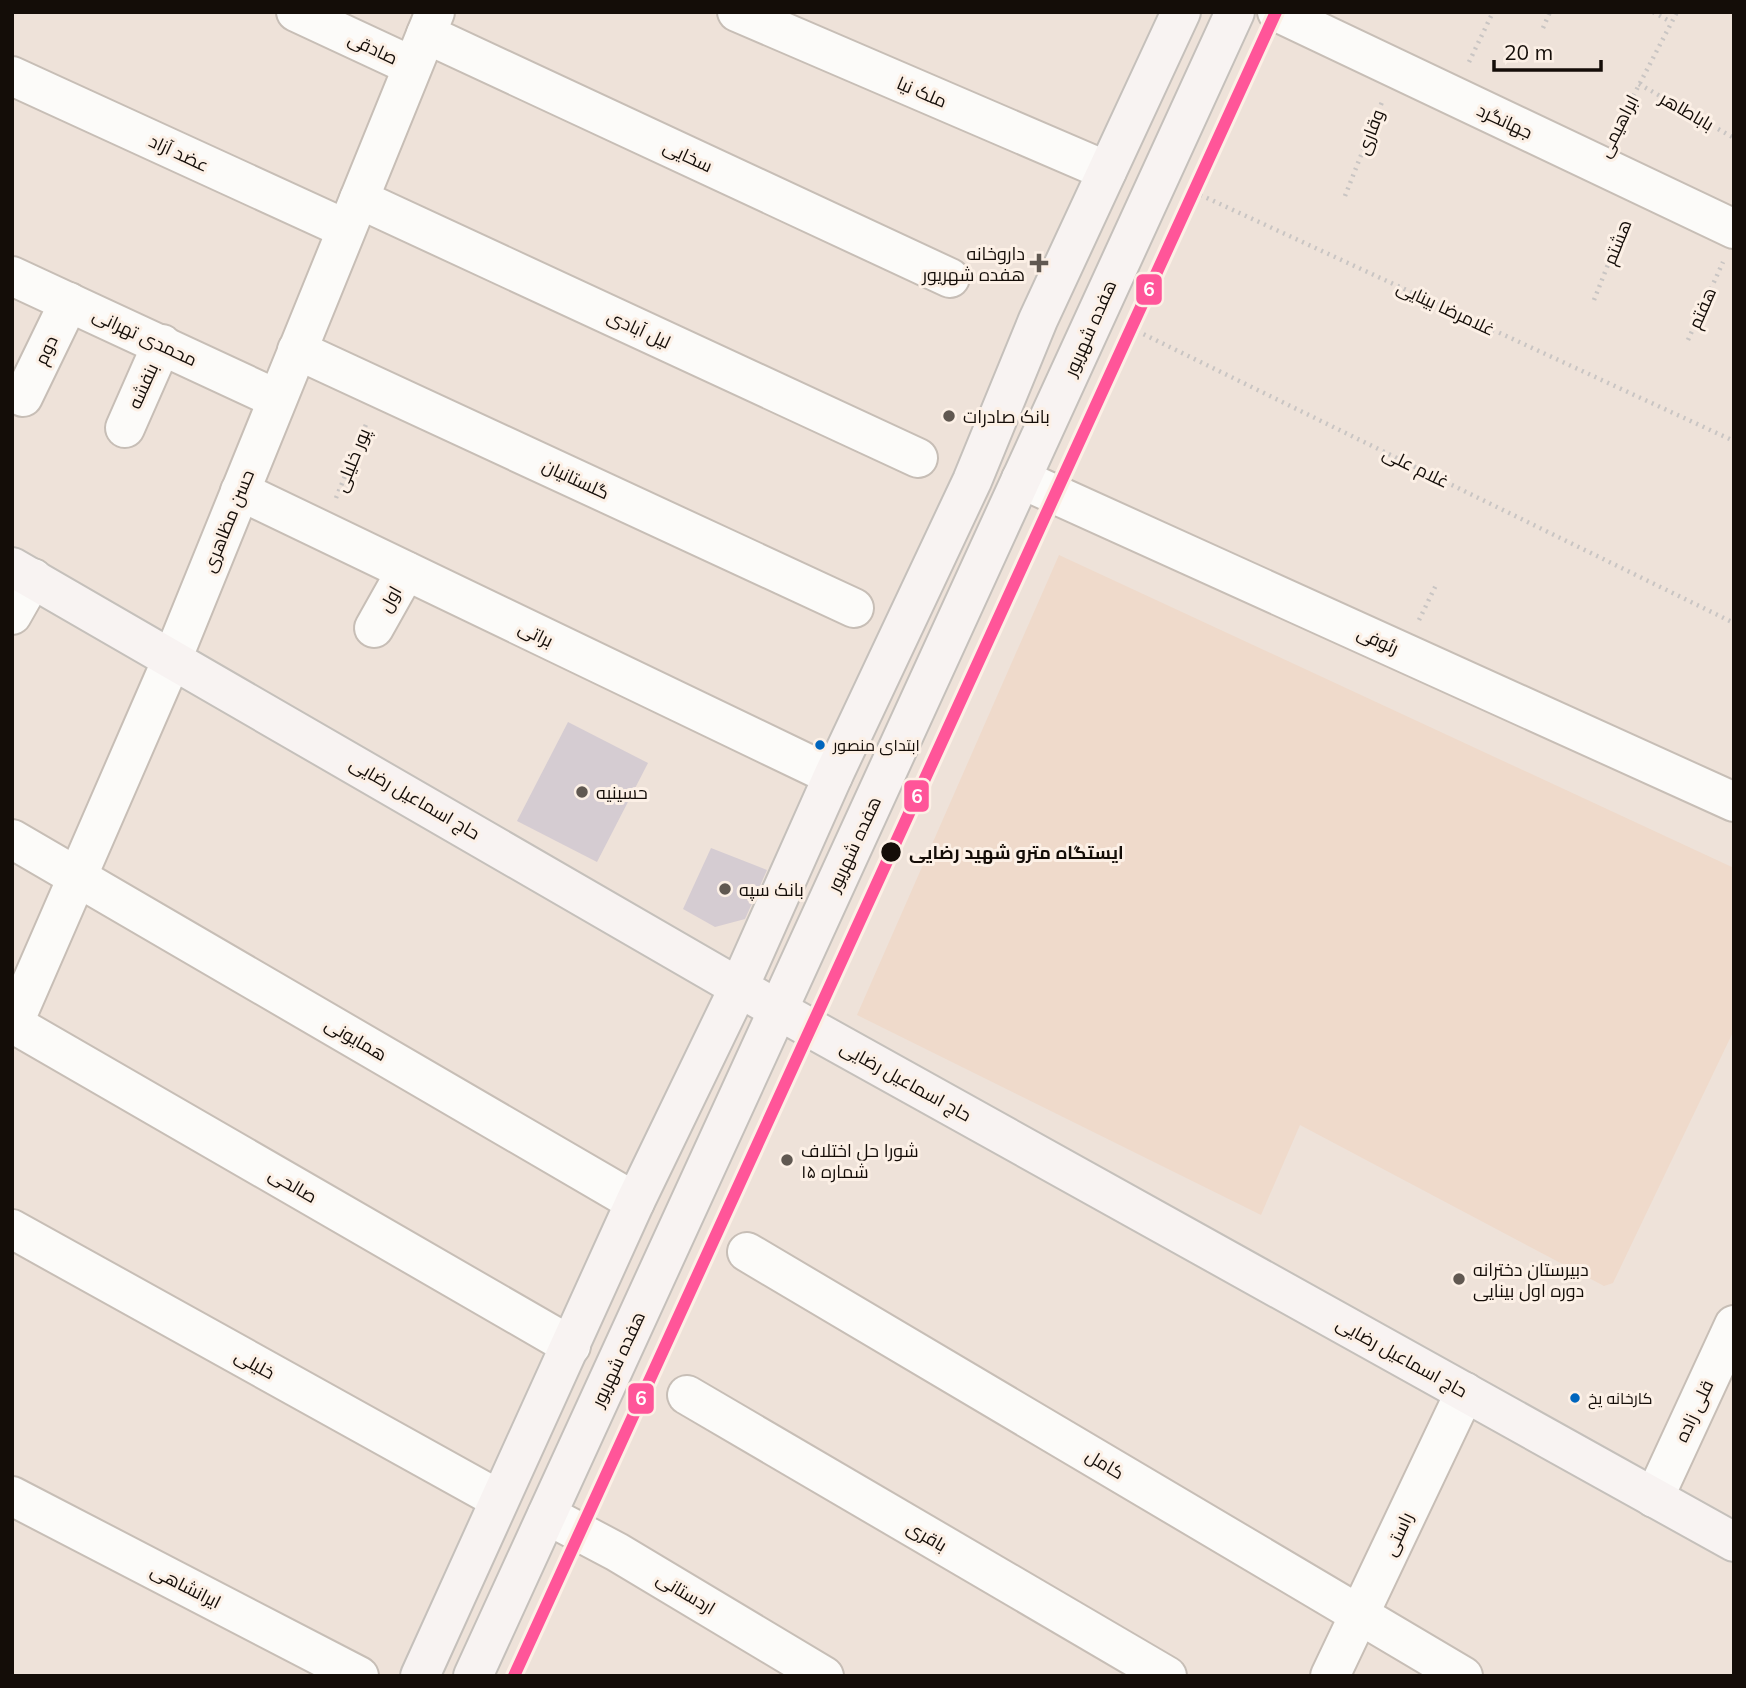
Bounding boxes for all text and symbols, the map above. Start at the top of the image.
street label: صادقی [345,27,401,69]
scale bar [1494,28,1601,72]
text: 20 m [1504,39,1553,65]
street label: ملک نیا [894,71,950,113]
street label: باباطاهر [1655,86,1718,136]
street label: ابراهیمی [1592,91,1644,161]
street label: جهانگرد [1473,98,1537,144]
street label: وقاری [1351,106,1389,158]
street label: عضد آزاد [145,129,213,177]
street label: سخایی [660,135,716,177]
street label: هشتم [1598,216,1637,268]
place label: داروخانه هفده شهریور [921,242,1025,286]
marker: داروخانه هفده شهریور [1031,255,1047,271]
line badge: 6 [1135,273,1163,306]
street label: غلامرضا بینایی [1393,275,1499,341]
street label: هفده شهریور [1058,276,1121,381]
text: 6 [1143,277,1155,301]
street label: هفتم [1683,284,1722,333]
street label: محمدی تهرانی [89,303,201,371]
street label: لیل آبادی [604,304,674,354]
street label: دوم [29,332,64,369]
street label: بنفشه [123,360,163,412]
place label: بانک صادرات [963,405,1050,428]
marker: بانک صادرات [941,408,957,424]
street label: پور خلیلی [329,425,376,496]
street label: غلام علی [1379,441,1453,494]
street label: گلستانیان [539,454,613,504]
street label: حسن مظاهری [197,466,259,576]
street label: اول [373,582,407,616]
street label: براتی [515,616,557,652]
street label: رئوفی [1354,621,1402,659]
place label: ابتدای منصور [832,735,920,756]
marker: ابتدای منصور [813,738,827,752]
street label: حاج اسماعیل رضایی [345,751,484,845]
line badge: 6 [903,779,930,813]
place label: حسینیه [596,781,648,804]
marker: حسینیه [574,784,590,800]
text: 6 [911,784,923,808]
street label: هفده شهریور [821,793,886,896]
marker: ایستگاه مترو شهید رضایی [879,840,903,864]
place label: ایستگاه مترو شهید رضایی [909,841,1124,864]
place label: بانک سپه [739,878,804,901]
marker: بانک سپه [717,881,733,897]
street label: همایونی [321,1012,391,1066]
street label: حاج اسماعیل رضایی [836,1035,976,1127]
place label: شورا حل اختلاف شماره ۱۵ [801,1139,919,1183]
marker: شورا حل اختلاف شماره ۱۵ [779,1152,795,1168]
street label: صالحی [265,1162,321,1208]
place label: دبیرستان دخترانه دوره اول بینایی [1473,1258,1589,1302]
marker: دبیرستان دخترانه دوره اول بینایی [1451,1271,1467,1287]
street label: هفده شهریور [585,1308,650,1411]
street label: حاج اسماعیل رضایی [1332,1311,1472,1403]
street label: خلیلی [231,1344,279,1384]
street label: قلی زاده [1670,1376,1718,1446]
line badge: 6 [627,1382,655,1415]
text: 6 [635,1386,647,1410]
place label: کارخانه یخ [1588,1388,1653,1410]
marker: کارخانه یخ [1568,1391,1582,1405]
street label: کامل [1082,1444,1128,1484]
street label: راستی [1378,1508,1418,1560]
street label: باقری [903,1515,951,1557]
street label: ایرانشاهی [147,1559,225,1613]
street label: اردستانی [652,1567,720,1619]

